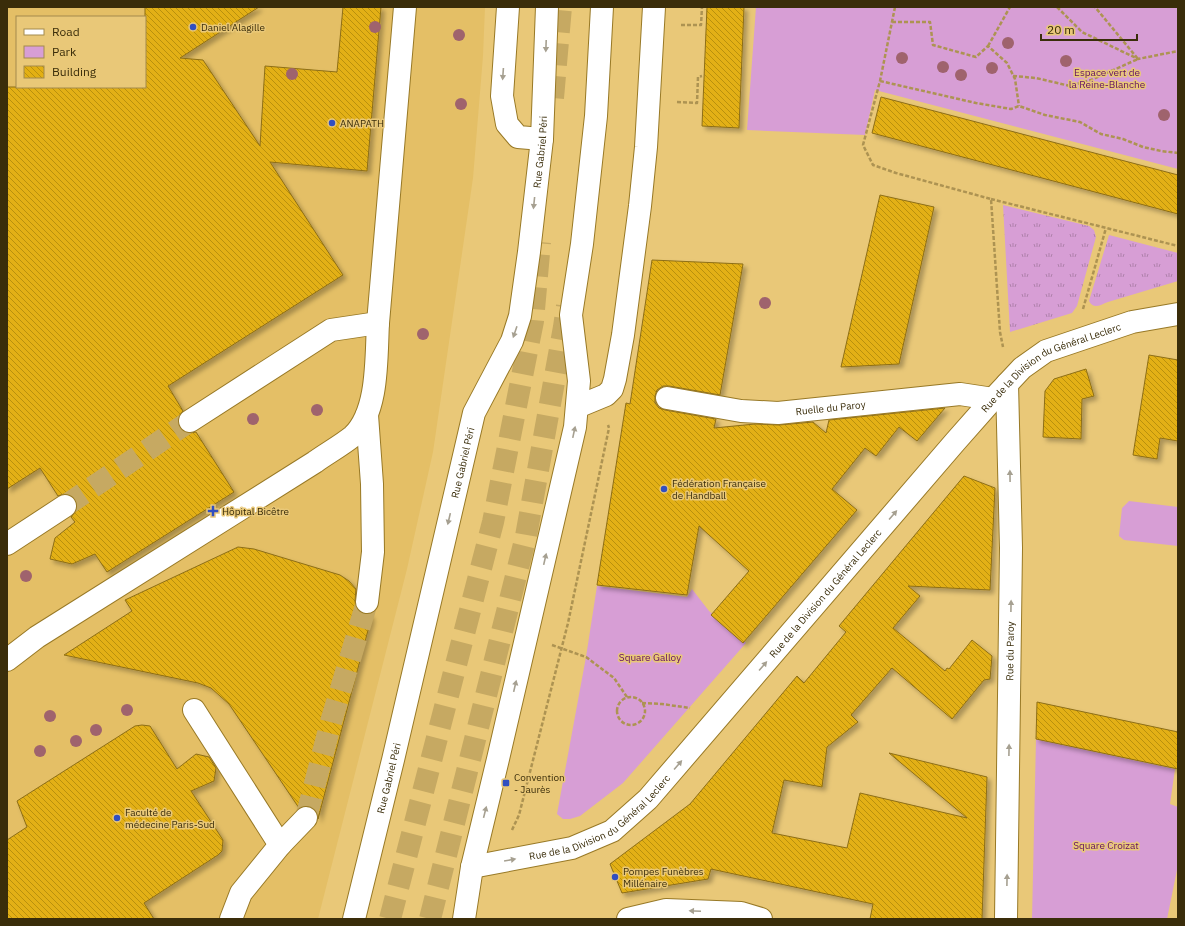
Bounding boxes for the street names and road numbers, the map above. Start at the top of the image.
street label: Rue Gabriel Péri [530,116,550,189]
street label: Rue de la Division du Général Leclerc [978,320,1122,415]
street label: Ruelle du Paroy [795,398,866,418]
street label: Rue Gabriel Péri [448,426,477,500]
street label: Rue de la Division du Général Leclerc [766,526,884,660]
street label: Rue du Paroy [1003,621,1017,681]
street label: Rue Gabriel Péri [374,742,404,815]
street label: Rue de la Division du Général Leclerc [528,772,673,863]

